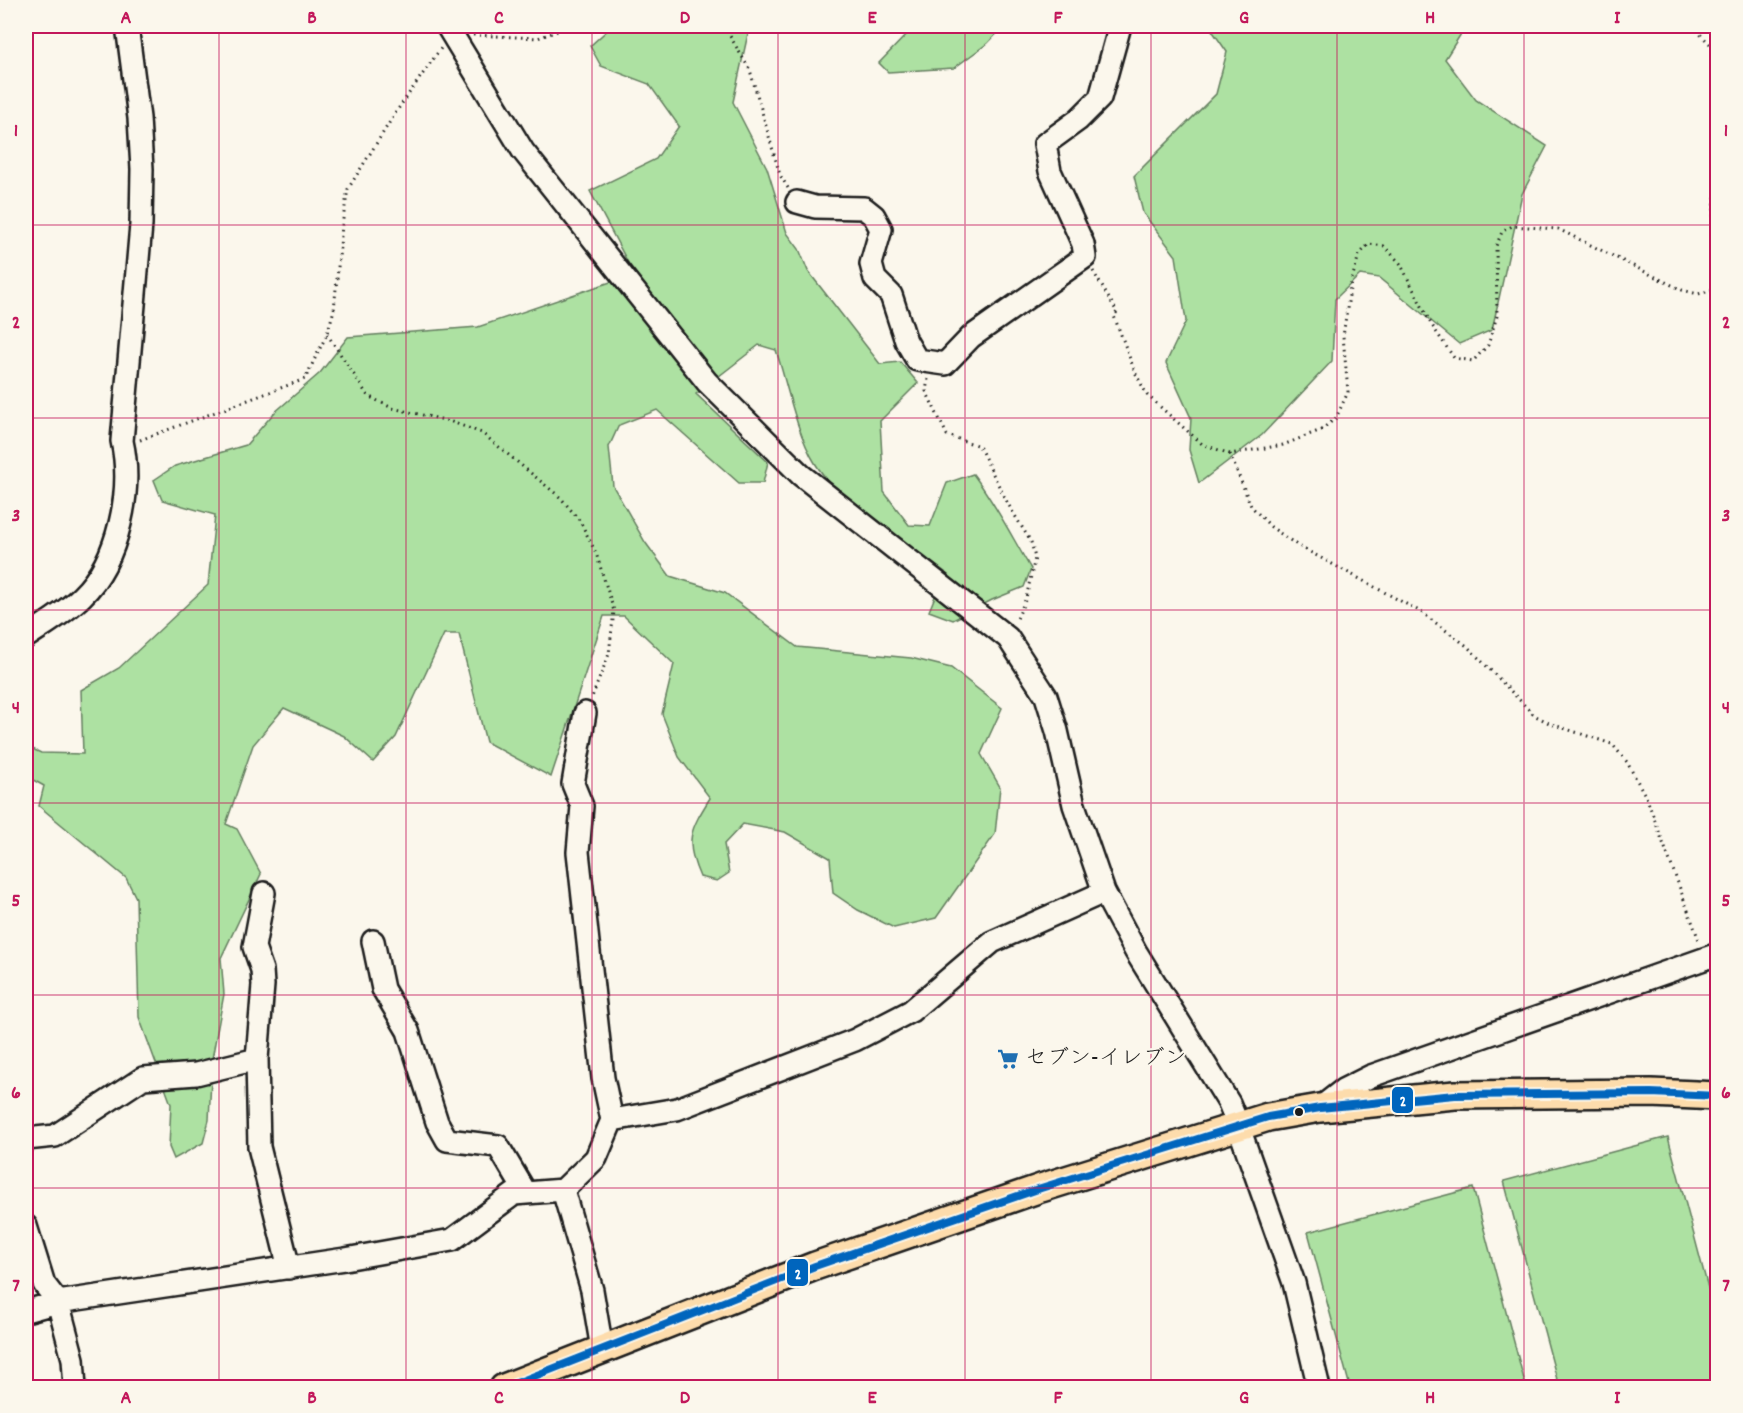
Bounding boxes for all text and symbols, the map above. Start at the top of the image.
text: A [121,5,132,33]
text: B [307,5,317,33]
text: C [494,5,504,33]
text: D [680,5,691,33]
text: E [867,5,877,33]
text: F [1054,5,1064,33]
text: G [1239,5,1249,33]
text: H [1425,5,1435,33]
text: I [1614,5,1621,33]
text: 1 [14,118,18,146]
text: 1 [1724,118,1728,146]
text: 2 [12,310,20,338]
text: 2 [1722,310,1730,338]
text: 3 [12,503,20,531]
text: 3 [1722,503,1730,531]
text: 4 [12,695,20,723]
text: 4 [1722,695,1730,723]
text: 5 [11,888,21,916]
text: 5 [1721,888,1731,916]
place label: セブン-イレブン [1025,1044,1187,1075]
supermarket icon: セブン-イレブン [996,1047,1020,1071]
text: 6 [11,1080,21,1108]
text: 6 [1721,1080,1731,1108]
line badge: 2 [1391,1086,1414,1114]
text: 2 [1400,1091,1407,1114]
unlabelled marker [1293,1106,1305,1118]
line badge: 2 [786,1258,809,1287]
text: 2 [795,1264,802,1287]
text: 7 [12,1273,20,1301]
text: 7 [1722,1273,1730,1301]
text: A [121,1385,132,1413]
text: B [307,1385,317,1413]
text: C [494,1385,504,1413]
text: D [680,1385,691,1413]
text: E [867,1385,877,1413]
text: F [1054,1385,1064,1413]
text: G [1239,1385,1249,1413]
text: H [1425,1385,1435,1413]
text: I [1614,1385,1621,1413]

